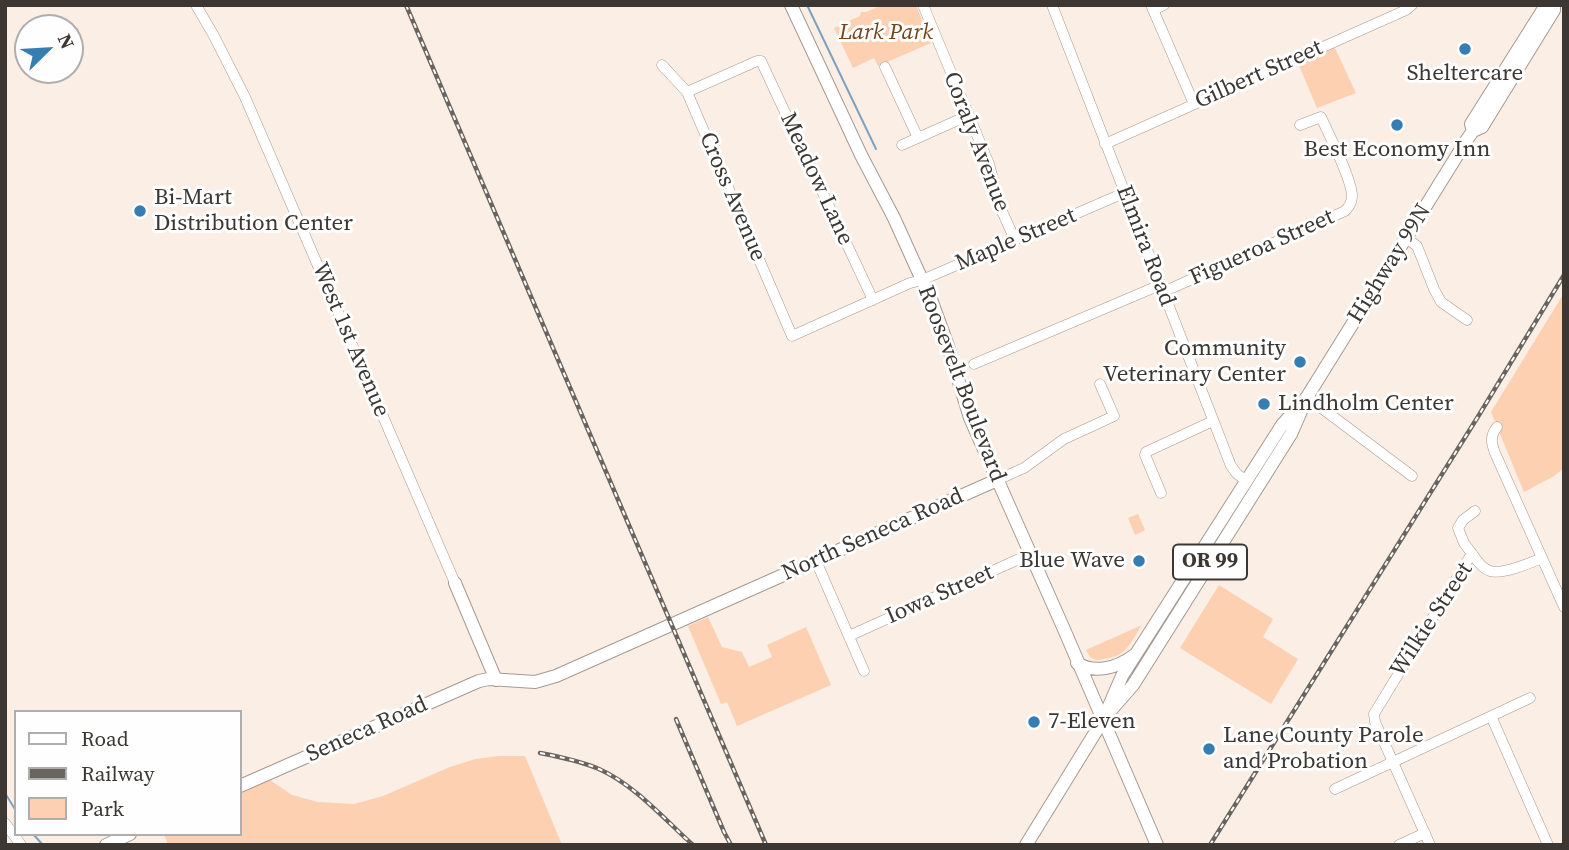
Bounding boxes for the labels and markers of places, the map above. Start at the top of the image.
marker: Sheltercare [1457,41,1473,57]
place label: Sheltercare [1407,60,1523,88]
marker: Best Economy Inn [1389,117,1405,133]
place label: Best Economy Inn [1304,136,1490,164]
place label: Bi-Mart Distribution Center [154,184,353,238]
marker: Bi-Mart Distribution Center [132,203,148,219]
place label: Community Veterinary Center [1103,335,1286,389]
marker: Community Veterinary Center [1292,354,1308,370]
place label: Lindholm Center [1278,390,1454,418]
marker: Lindholm Center [1256,396,1272,412]
place label: Blue Wave [1019,547,1125,575]
marker: Blue Wave [1131,553,1147,569]
place label: 7-Eleven [1048,708,1136,736]
marker: 7-Eleven [1026,714,1042,730]
place label: Lane County Parole and Probation [1223,722,1424,776]
marker: Lane County Parole and Probation [1201,741,1217,757]

